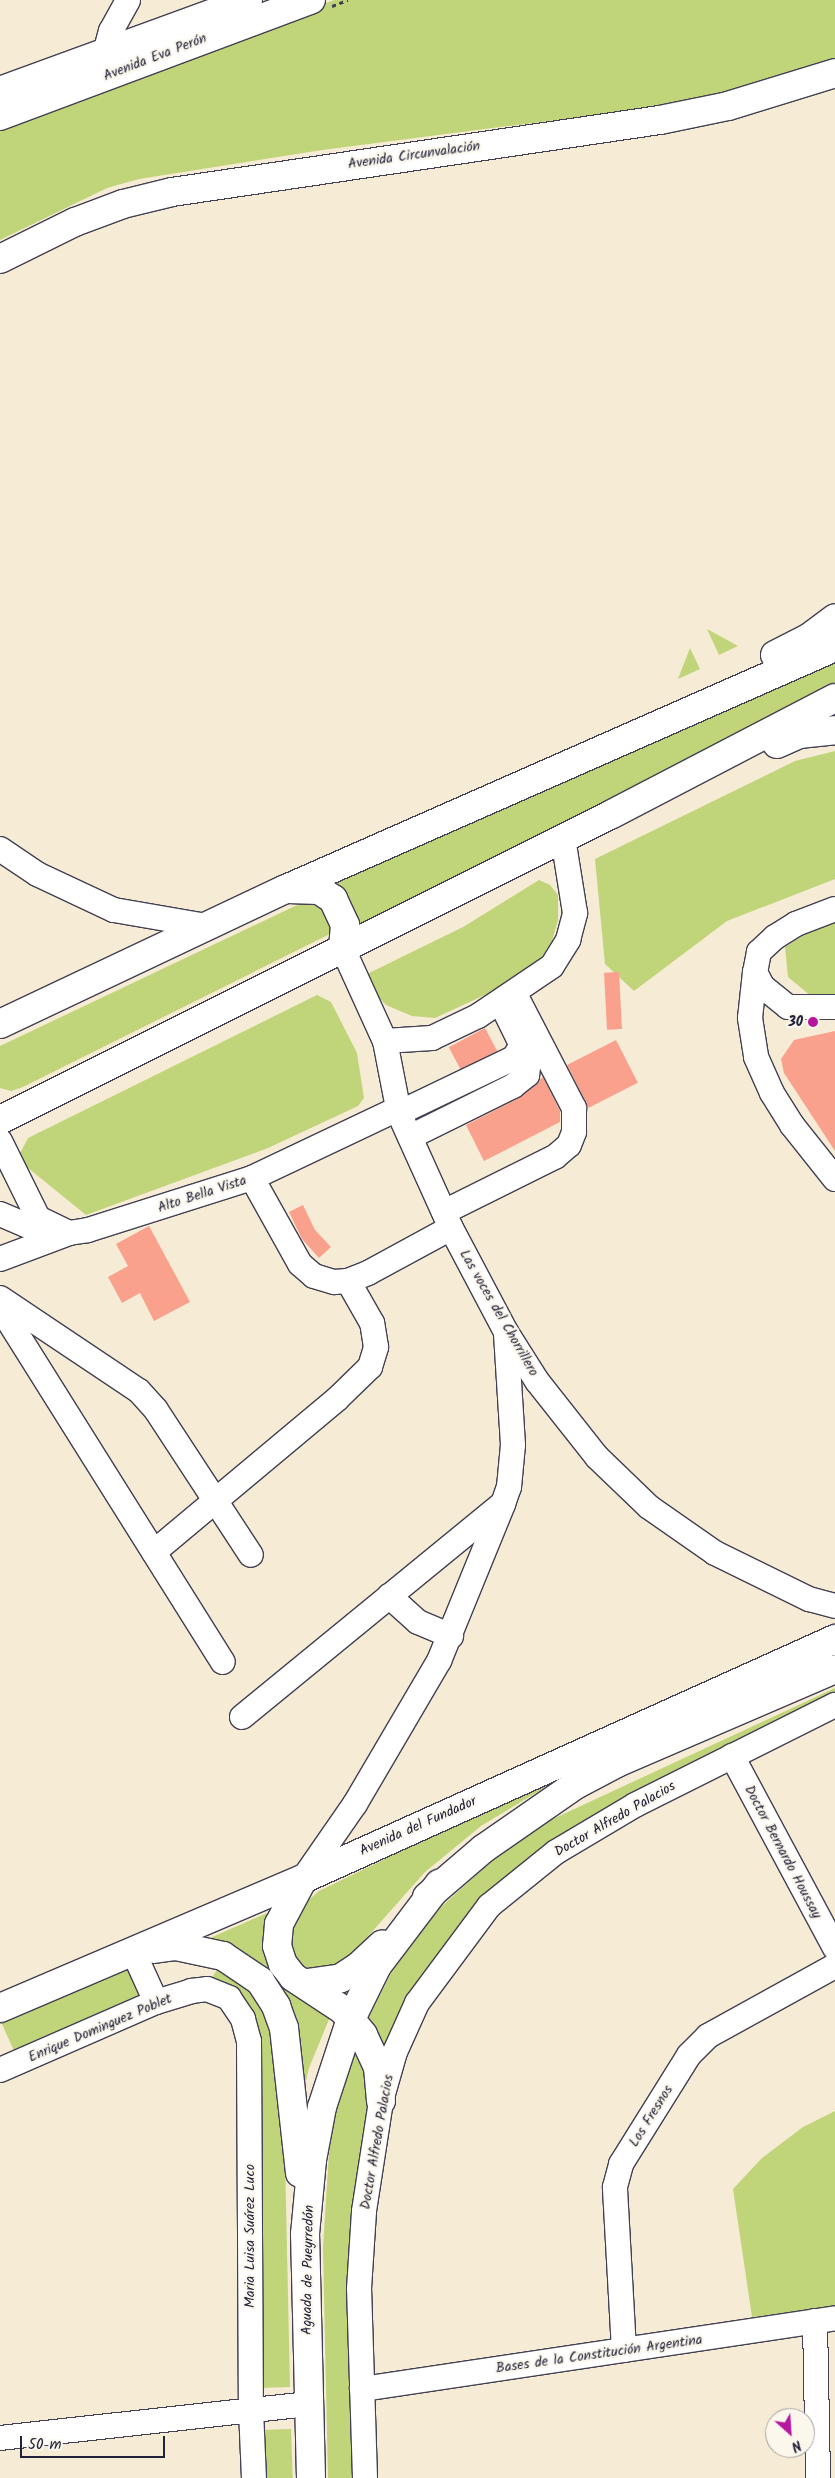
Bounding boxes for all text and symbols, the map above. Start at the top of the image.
street label: Avenida Eva Perón [101,30,209,84]
street label: Avenida Circunvalación [347,137,481,173]
place label: 30 [788,1014,803,1030]
marker: 30 [807,1016,819,1028]
street label: Alto Bella Vista [156,1172,248,1216]
street label: Las voces del Chorrillero [456,1247,542,1379]
street label: Doctor Alfredo Palacios [552,1778,678,1860]
street label: Doctor Bernardo Houssay [741,1782,825,1922]
street label: Avenida del Fundador [357,1793,479,1859]
street label: Enrique Dominguez Poblet [26,1990,174,2066]
street label: Doctor Alfredo Palacios [357,2073,397,2211]
street label: Los Fresnos [625,2082,677,2150]
street label: Maria Luisa Suárez Luco [242,2164,258,2308]
street label: Aguada de Pueyrredón [298,2205,318,2335]
street label: Bases de la Constitución Argentina [495,2331,703,2377]
north arrow [765,2408,815,2458]
scale bar [22,2426,168,2458]
text: 50 m [28,2433,62,2457]
text: N [787,2434,805,2457]

